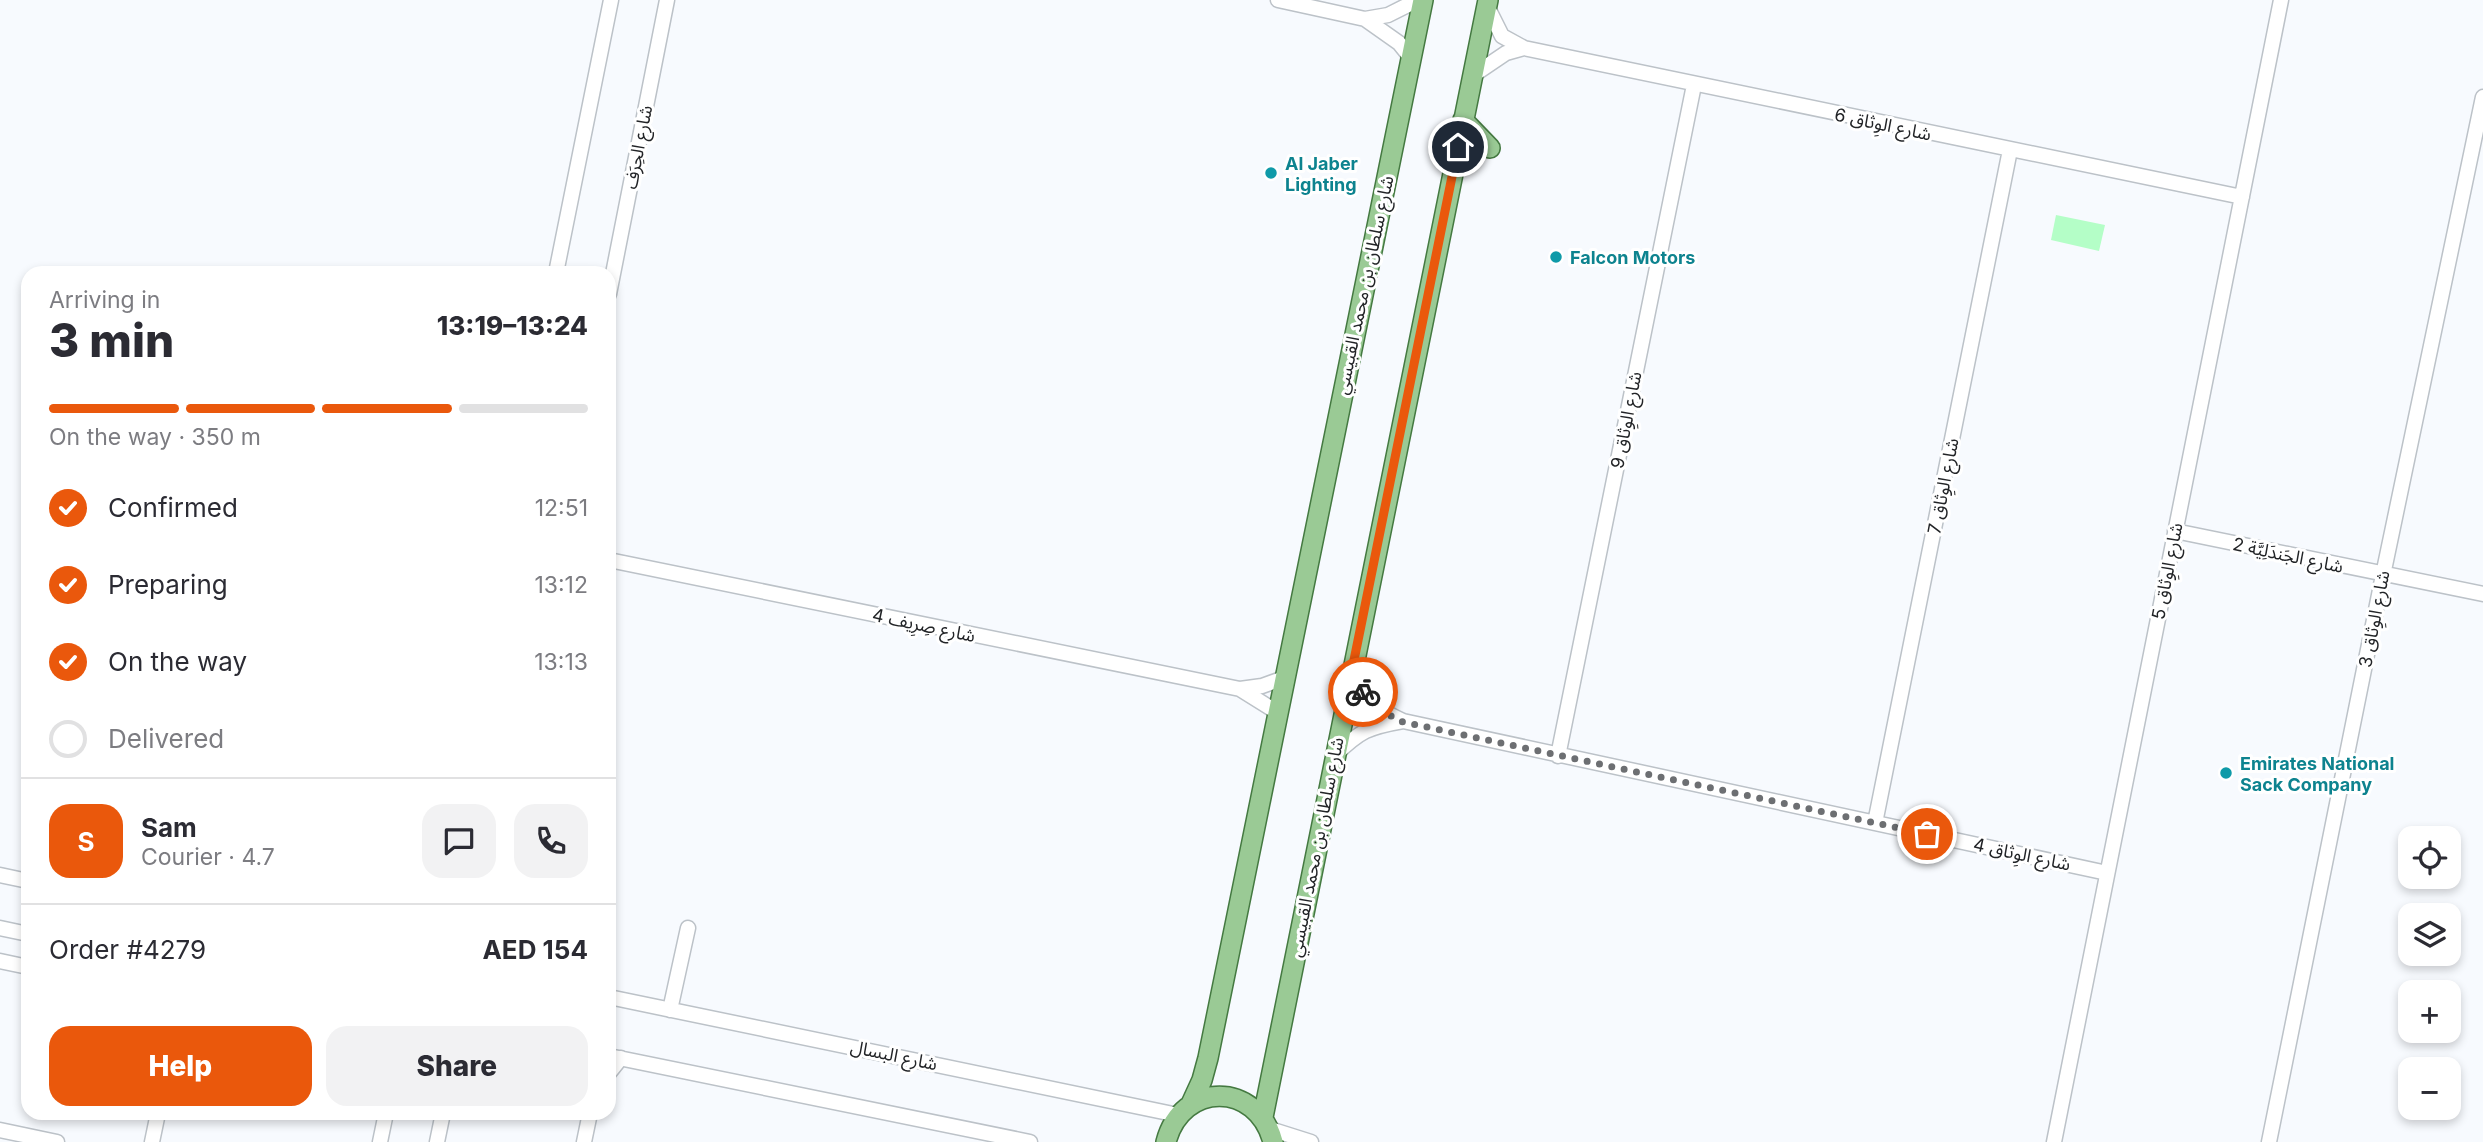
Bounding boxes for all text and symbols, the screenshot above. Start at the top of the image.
street label: شارع الحِرَف [620,103,660,191]
street label: شارع الوِثاق 6 [1832,104,1933,149]
pin [1428,117,1488,177]
icon: home [1439,128,1477,166]
place label: Al Jaber Lighting [1285,153,1358,195]
marker: Al Jaber Lighting [1263,165,1279,181]
street label: شارع سلطان بن محمد القبيسي [1331,174,1401,397]
place label: Falcon Motors [1570,247,1695,268]
marker: Falcon Motors [1548,249,1564,265]
text: Arriving in [49,286,160,314]
text: 13:19–13:24 [437,310,588,341]
text: 3 min [49,312,174,368]
street label: شارع الوِثاق 9 [1606,370,1650,471]
text: On the way · 350 m [49,423,261,451]
street label: شارع الوِثاق 7 [1923,436,1967,537]
icon: check [49,489,87,527]
text: Confirmed [108,492,238,523]
text: 12:51 [535,494,588,522]
street label: شارع الوِثاق 5 [2147,521,2191,622]
street label: شارع الجَندَلِيَّة 2 [2230,533,2345,581]
icon: check [49,566,87,604]
text: Preparing [108,569,228,600]
street label: شارع الوِثاق 3 [2354,569,2398,670]
text: 13:12 [534,571,588,599]
street label: شارع صِرِيف 4 [870,604,977,650]
icon: check [49,643,87,681]
text: On the way [108,646,247,677]
text: 13:13 [534,648,588,676]
courier [1328,657,1398,727]
icon: bike [1344,673,1382,711]
text: Delivered [108,723,224,754]
street label: شارع سلطان بن محمد القبيسي [1284,735,1352,959]
place label: Emirates National Sack Company [2240,753,2394,795]
marker: Emirates National Sack Company [2218,765,2234,781]
button: chat [422,804,496,878]
button: phone [514,804,588,878]
pin [1897,804,1957,864]
text: Sam [141,812,197,843]
icon: bag [1908,815,1946,853]
text: S [77,826,95,857]
map controls [2398,826,2461,1120]
button: locate [2398,826,2461,889]
street label: شارع الوِثاق 4 [1971,833,2073,879]
text: Courier · 4.7 [141,843,275,871]
button: layers [2398,903,2461,966]
text: Order #4279 [49,934,206,965]
text: AED 154 [482,934,588,965]
button: + [2398,980,2461,1043]
button: Help [49,1026,312,1106]
button: Share [326,1026,588,1106]
street label: شارع البسال [848,1036,939,1078]
button: − [2398,1057,2461,1120]

